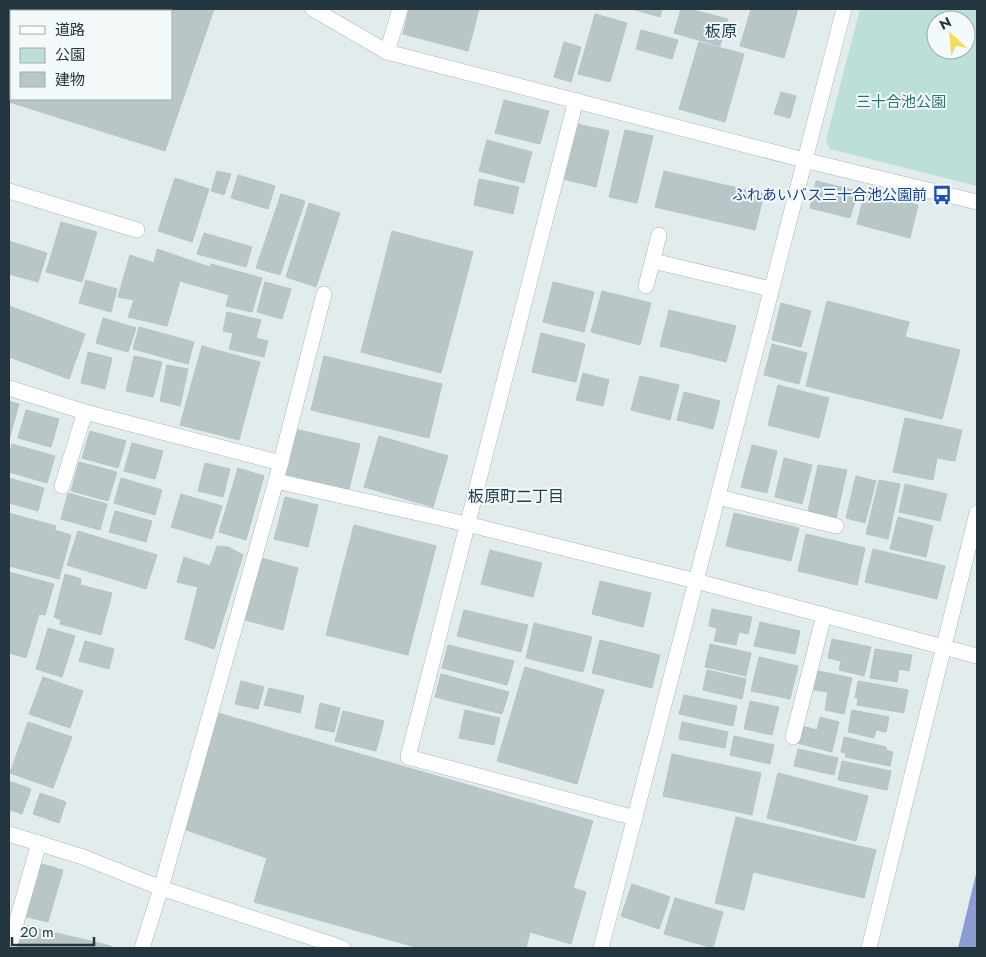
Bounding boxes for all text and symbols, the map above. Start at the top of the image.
legend [10,10,172,100]
north arrow [926,10,976,60]
text: N [936,12,955,35]
text: 道路 [55,19,85,41]
district label: 板原 [705,20,737,43]
text: 公園 [55,44,85,66]
text: 建物 [55,69,85,91]
park label: 三十合池公園 [856,91,946,113]
place label: ふれあいバス三十合池公園前 [732,184,927,206]
bus stop icon: ふれあいバス三十合池公園前 [931,184,953,206]
district label: 板原町二丁目 [468,485,564,508]
scale bar [12,914,95,946]
text: 20 m [20,921,54,943]

